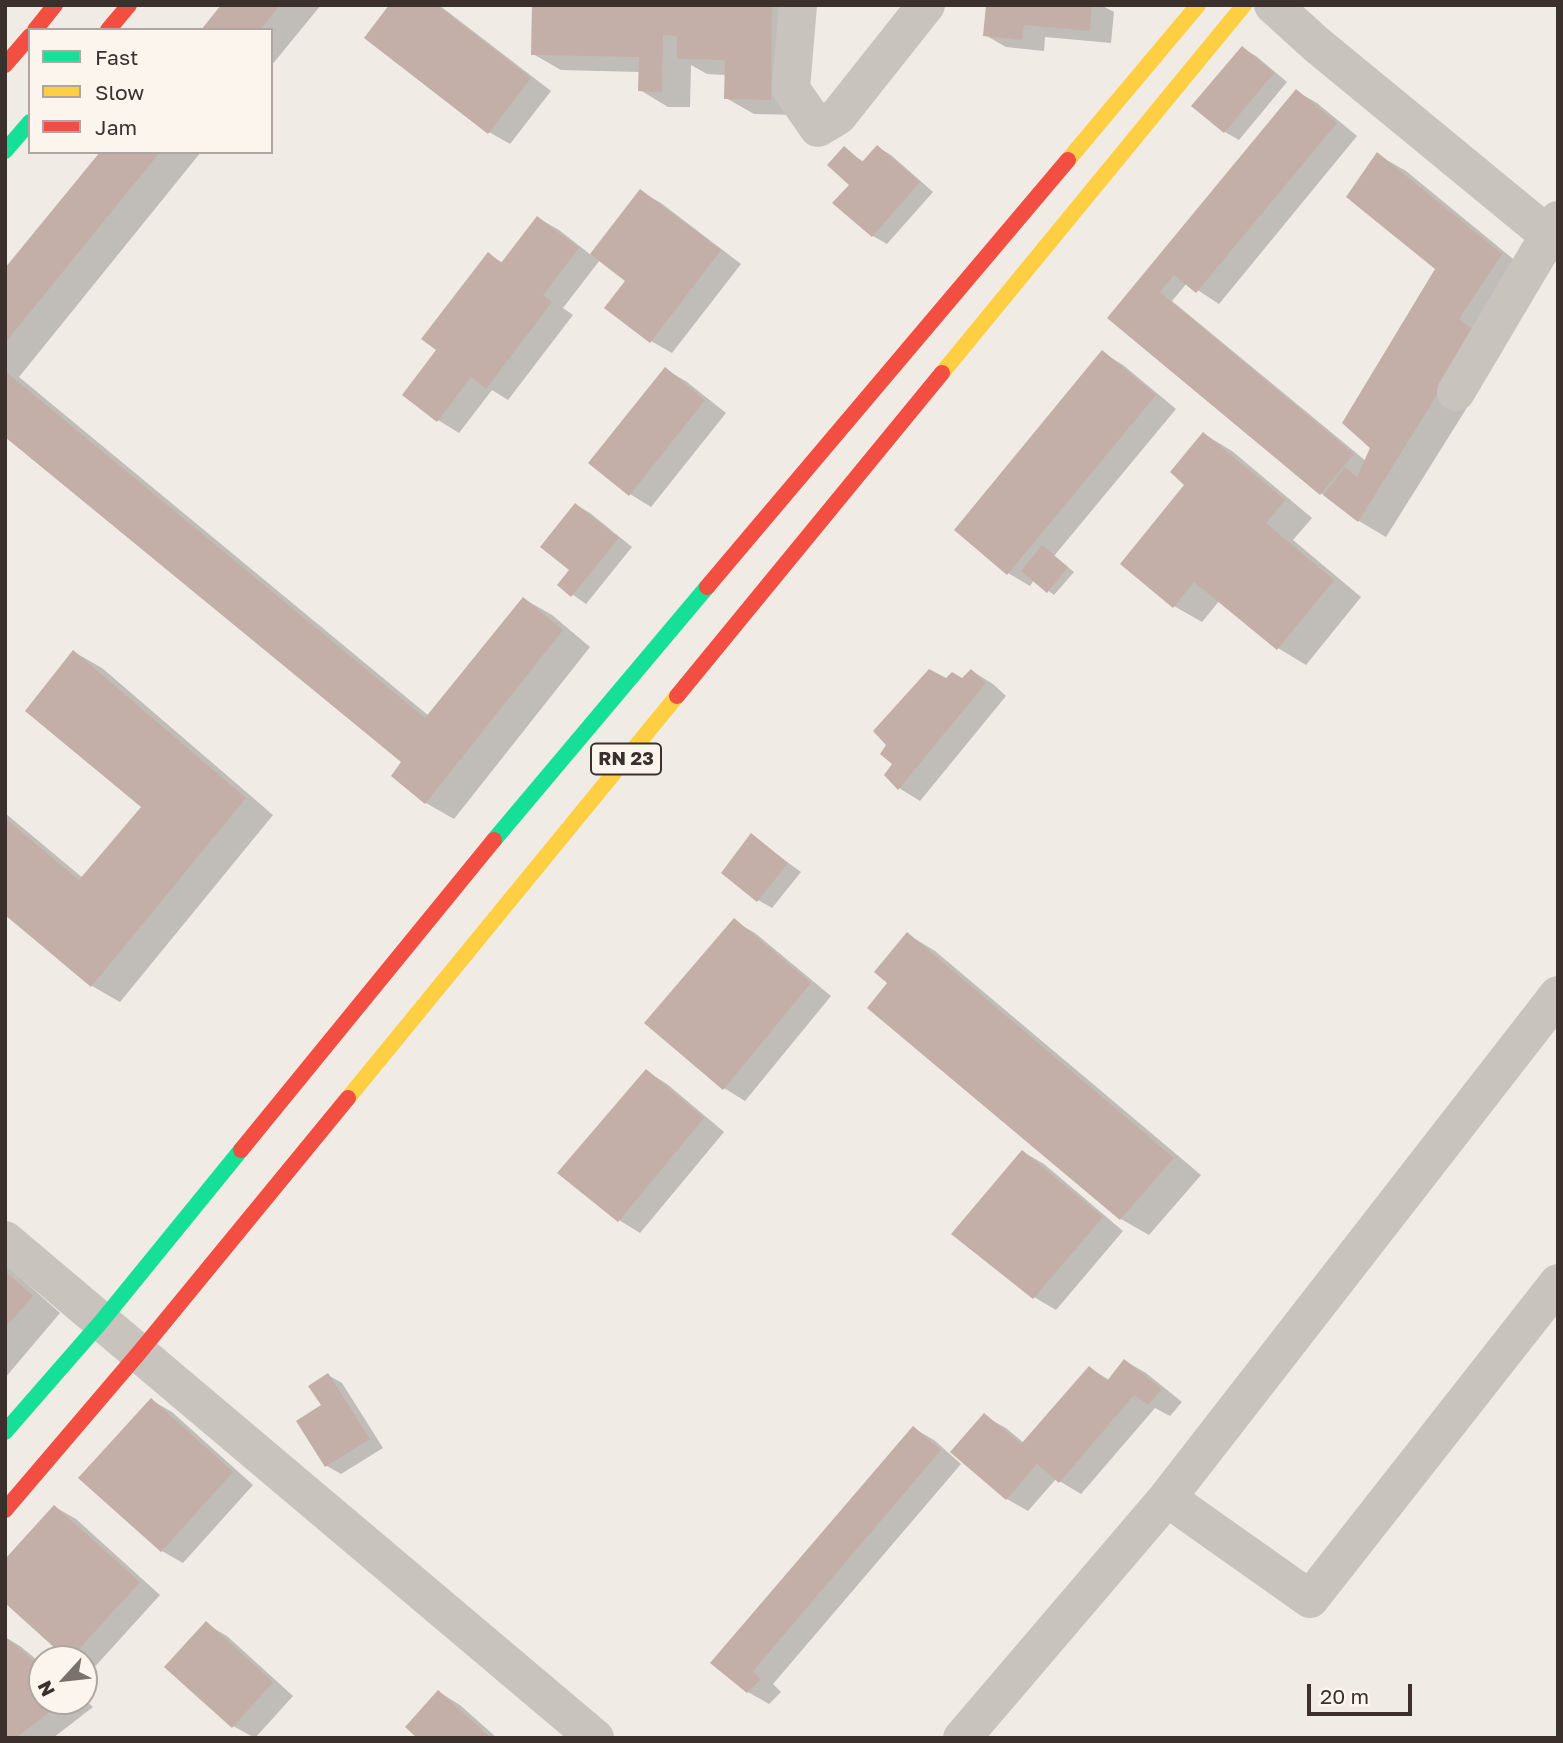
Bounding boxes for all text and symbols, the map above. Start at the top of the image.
legend [28,28,273,154]
text: Fast [95,44,138,70]
text: Slow [95,79,144,105]
text: Jam [95,114,137,140]
road number: RN 23 [591,744,661,774]
north arrow [28,1645,98,1715]
scale bar [1311,1670,1416,1714]
text: N [32,1677,59,1701]
text: 20 m [1320,1683,1369,1709]

